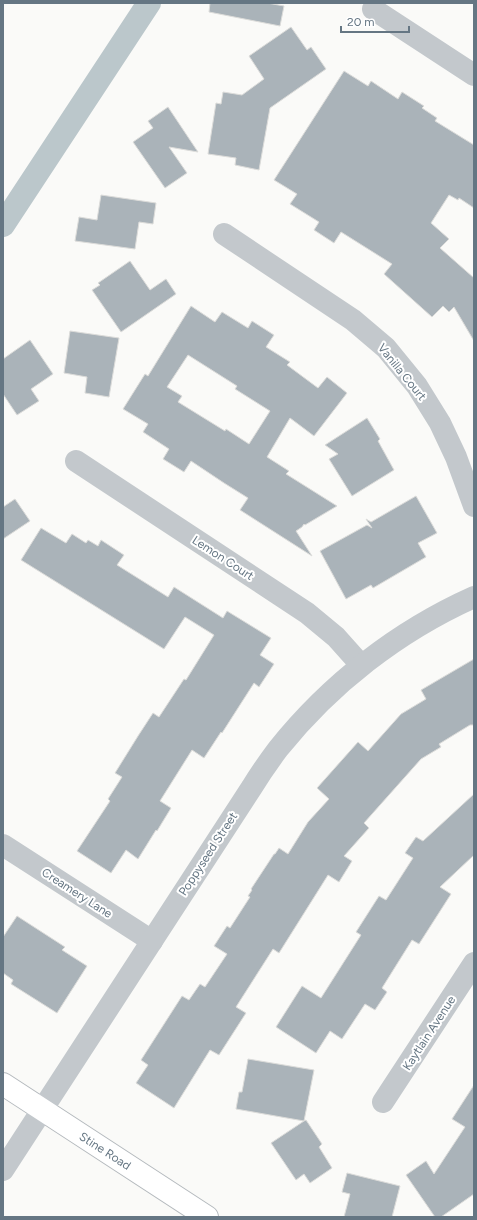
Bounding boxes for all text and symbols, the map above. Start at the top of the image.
scale bar [341,8,409,34]
text: 20 m [347,15,375,29]
street label: Vanilla Court [375,341,429,403]
street label: Lemon Court [190,533,257,583]
street label: Poppyseed Street [176,809,240,898]
street label: Creamery Lane [39,865,115,921]
street label: Kaytlain Avenue [400,993,458,1073]
street label: Stine Road [77,1129,133,1173]

